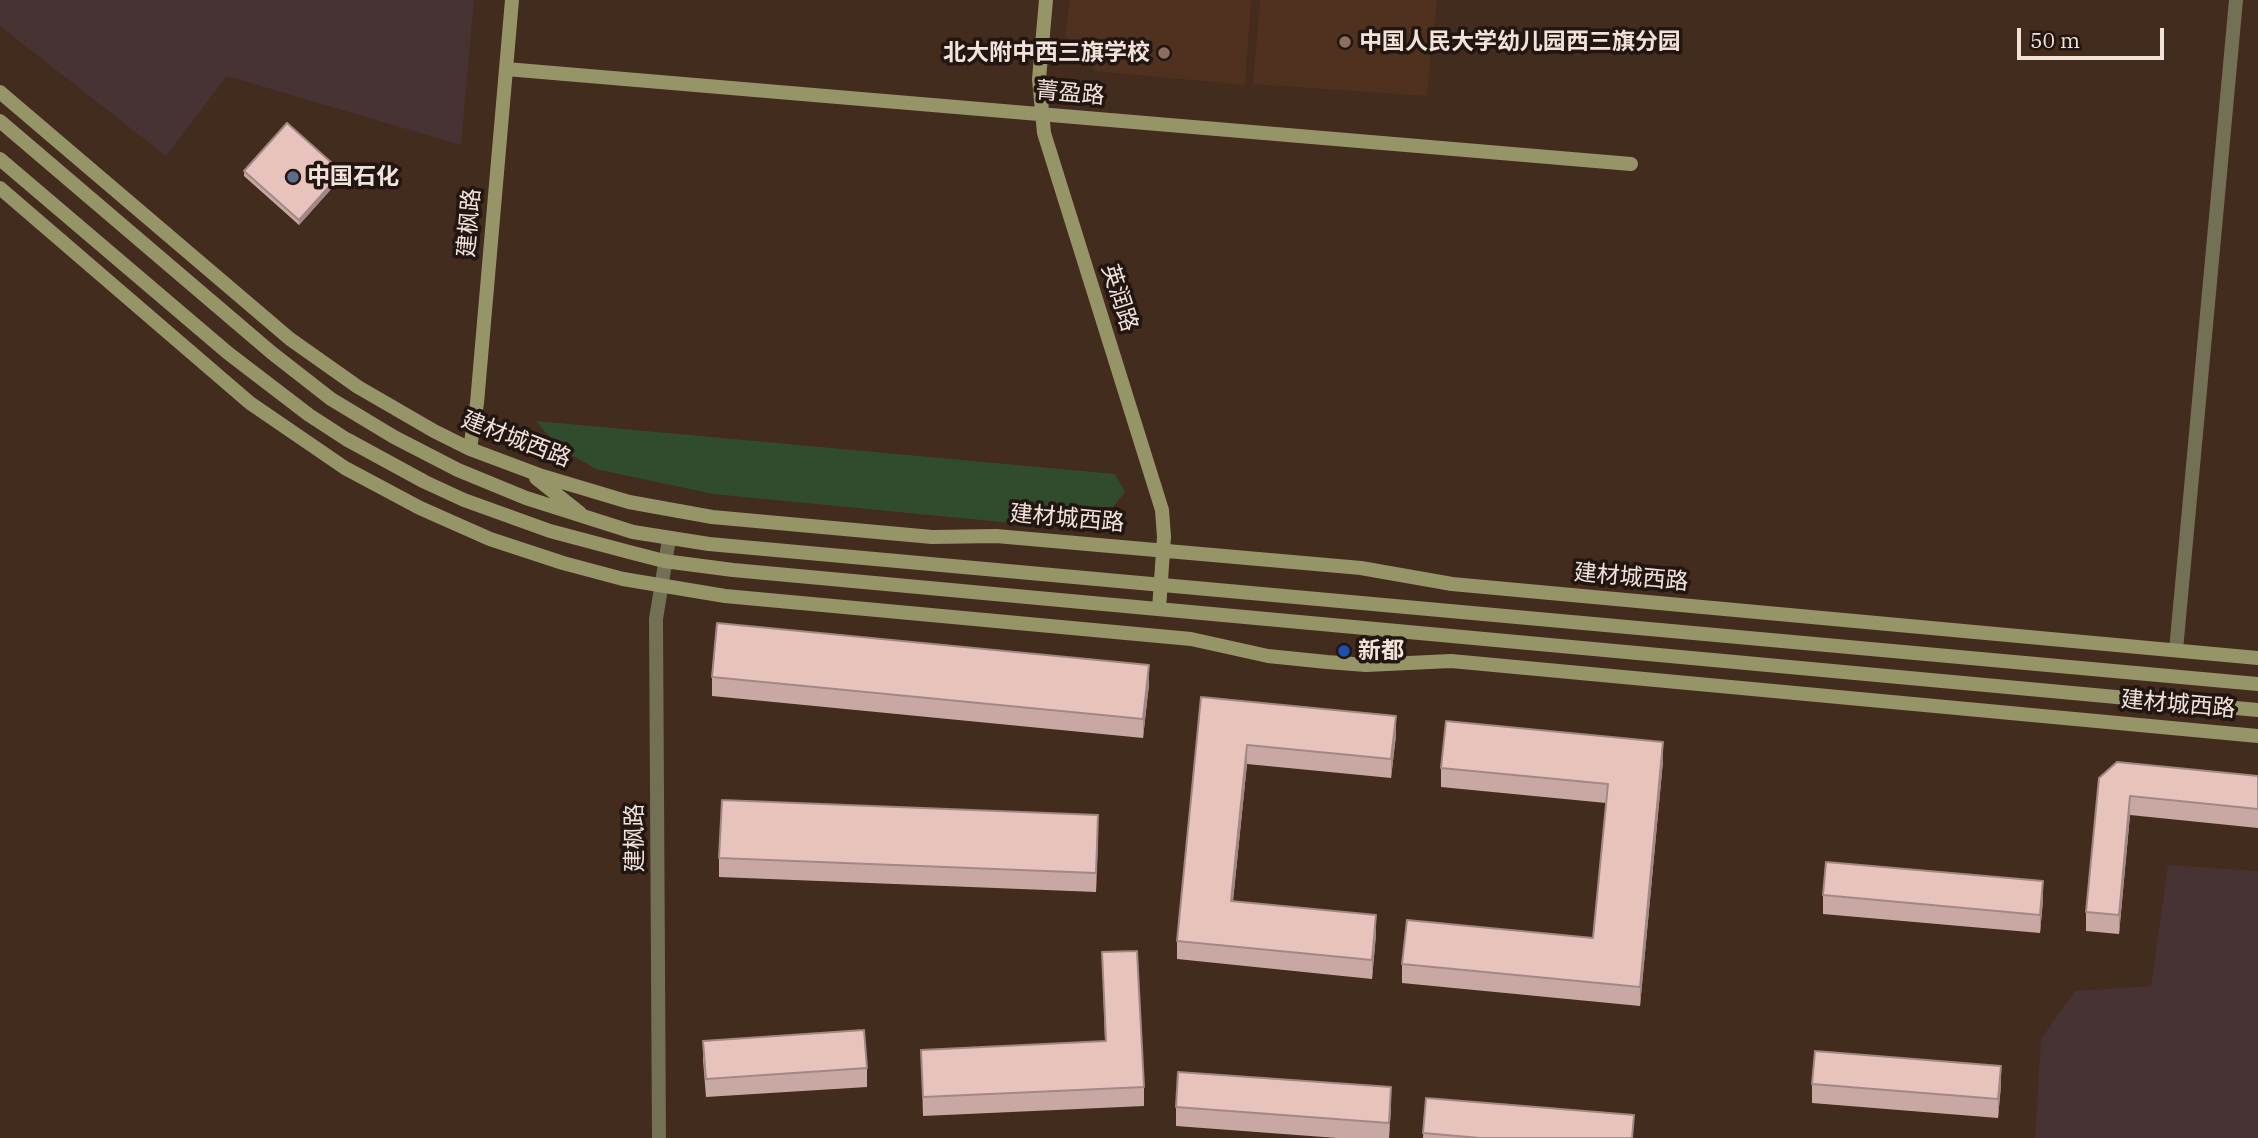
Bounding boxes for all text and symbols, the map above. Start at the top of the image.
scale bar [2020,14,2167,58]
text: 50 m [2030,26,2080,54]
place label: 中国人民大学幼儿园西三旗分园 [1359,28,1681,56]
marker: 中国人民大学幼儿园西三旗分园 [1337,34,1353,50]
place label: 北大附中西三旗学校 [943,39,1150,67]
marker: 北大附中西三旗学校 [1156,45,1172,61]
street label: 菁盈路 [1034,77,1106,111]
place label: 中国石化 [307,163,399,191]
marker: 中国石化 [285,169,301,185]
street label: 建枫路 [453,187,487,259]
street label: 英润路 [1095,261,1143,335]
street label: 建材城西路 [457,407,575,473]
street label: 建材城西路 [1009,500,1125,538]
street label: 建材城西路 [1573,559,1689,597]
place label: 新都 [1358,637,1404,665]
marker: 新都 [1336,643,1352,659]
street label: 建材城西路 [2120,686,2236,724]
street label: 建枫路 [621,804,649,872]

